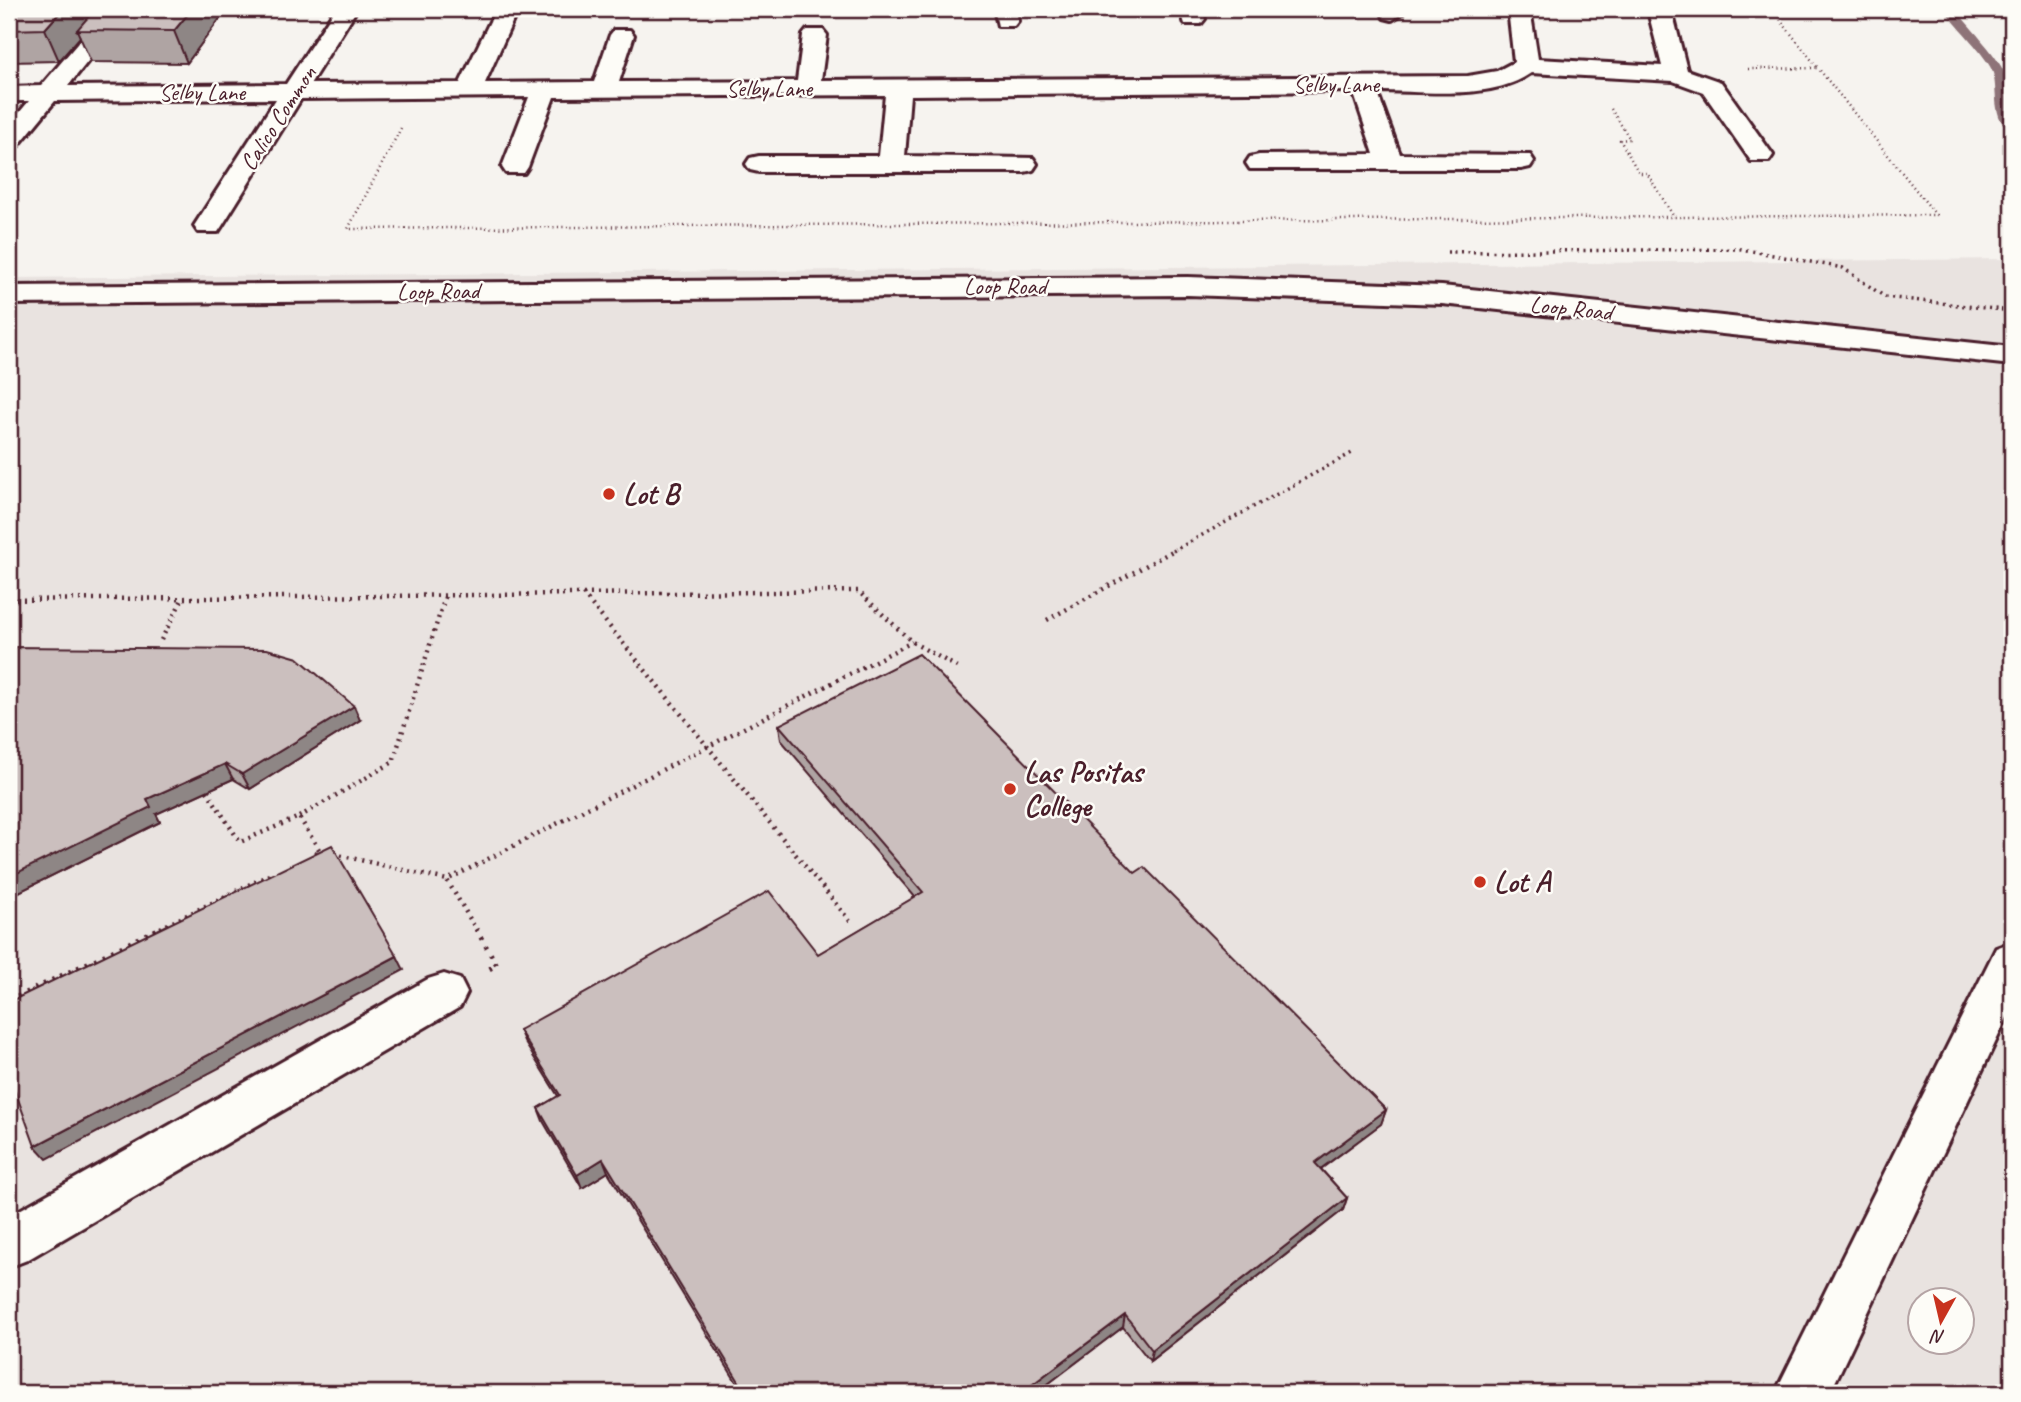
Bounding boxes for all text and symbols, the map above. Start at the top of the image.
street label: Calico Common [233,60,323,176]
street label: Selby Lane [1293,69,1381,99]
street label: Selby Lane [726,73,814,103]
street label: Selby Lane [159,77,247,107]
street label: Loop Road [964,271,1050,301]
street label: Loop Road [397,275,483,307]
street label: Loop Road [1528,289,1617,328]
place label: Lot B [623,475,682,513]
marker: Lot B [601,486,617,502]
place label: Las Positas College [1024,753,1146,825]
marker: Las Positas College [1002,781,1018,797]
place label: Lot A [1494,863,1553,901]
marker: Lot A [1472,874,1488,890]
north arrow [1906,1286,1976,1356]
text: N [1928,1324,1946,1350]

